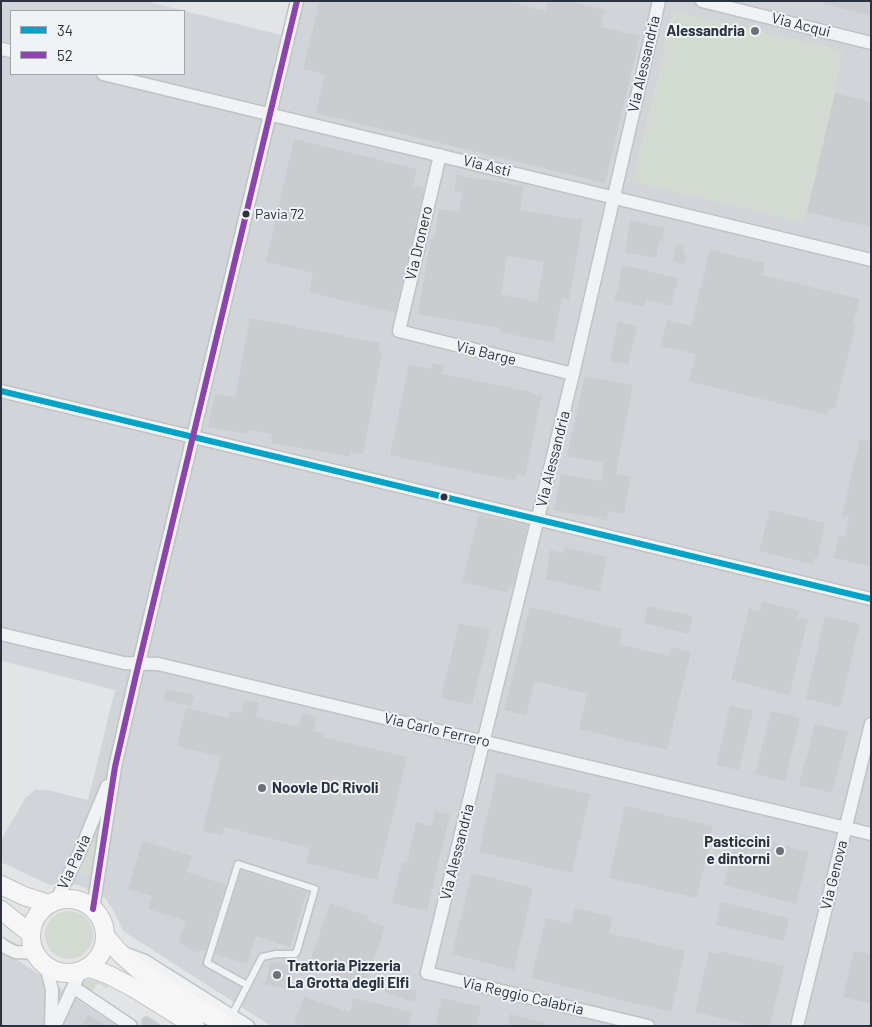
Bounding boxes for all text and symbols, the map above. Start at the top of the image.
street label: Via Acqui [770,9,832,41]
legend [10,10,185,75]
street label: Via Alessandria [624,14,664,114]
text: 34 [57,21,73,39]
place label: Alessandria [666,22,745,40]
marker: Alessandria [749,25,761,37]
text: 52 [57,46,73,64]
street label: Via Asti [461,151,513,181]
street label: Via Dronero [402,204,436,282]
place label: Pavia 72 [255,206,305,222]
marker: Pavia 72 [241,209,251,219]
street label: Via Barge [454,337,518,369]
street label: Via Alessandria [532,409,574,509]
unlabelled marker [439,492,449,502]
street label: Via Carlo Ferrero [382,709,492,751]
place label: Noovle DC Rivoli [272,779,378,797]
marker: Noovle DC Rivoli [256,782,268,794]
street label: Via Alessandria [436,802,478,902]
street label: Via Pavia [54,832,94,892]
place label: Pasticcini e dintorni [704,833,770,868]
street label: Via Genova [817,838,851,912]
marker: Pasticcini e dintorni [774,845,786,857]
place label: Trattoria Pizzeria La Grotta degli Elfi [287,957,409,992]
marker: Trattoria Pizzeria La Grotta degli Elfi [271,969,283,981]
street label: Via Reggio Calabria [460,973,586,1019]

